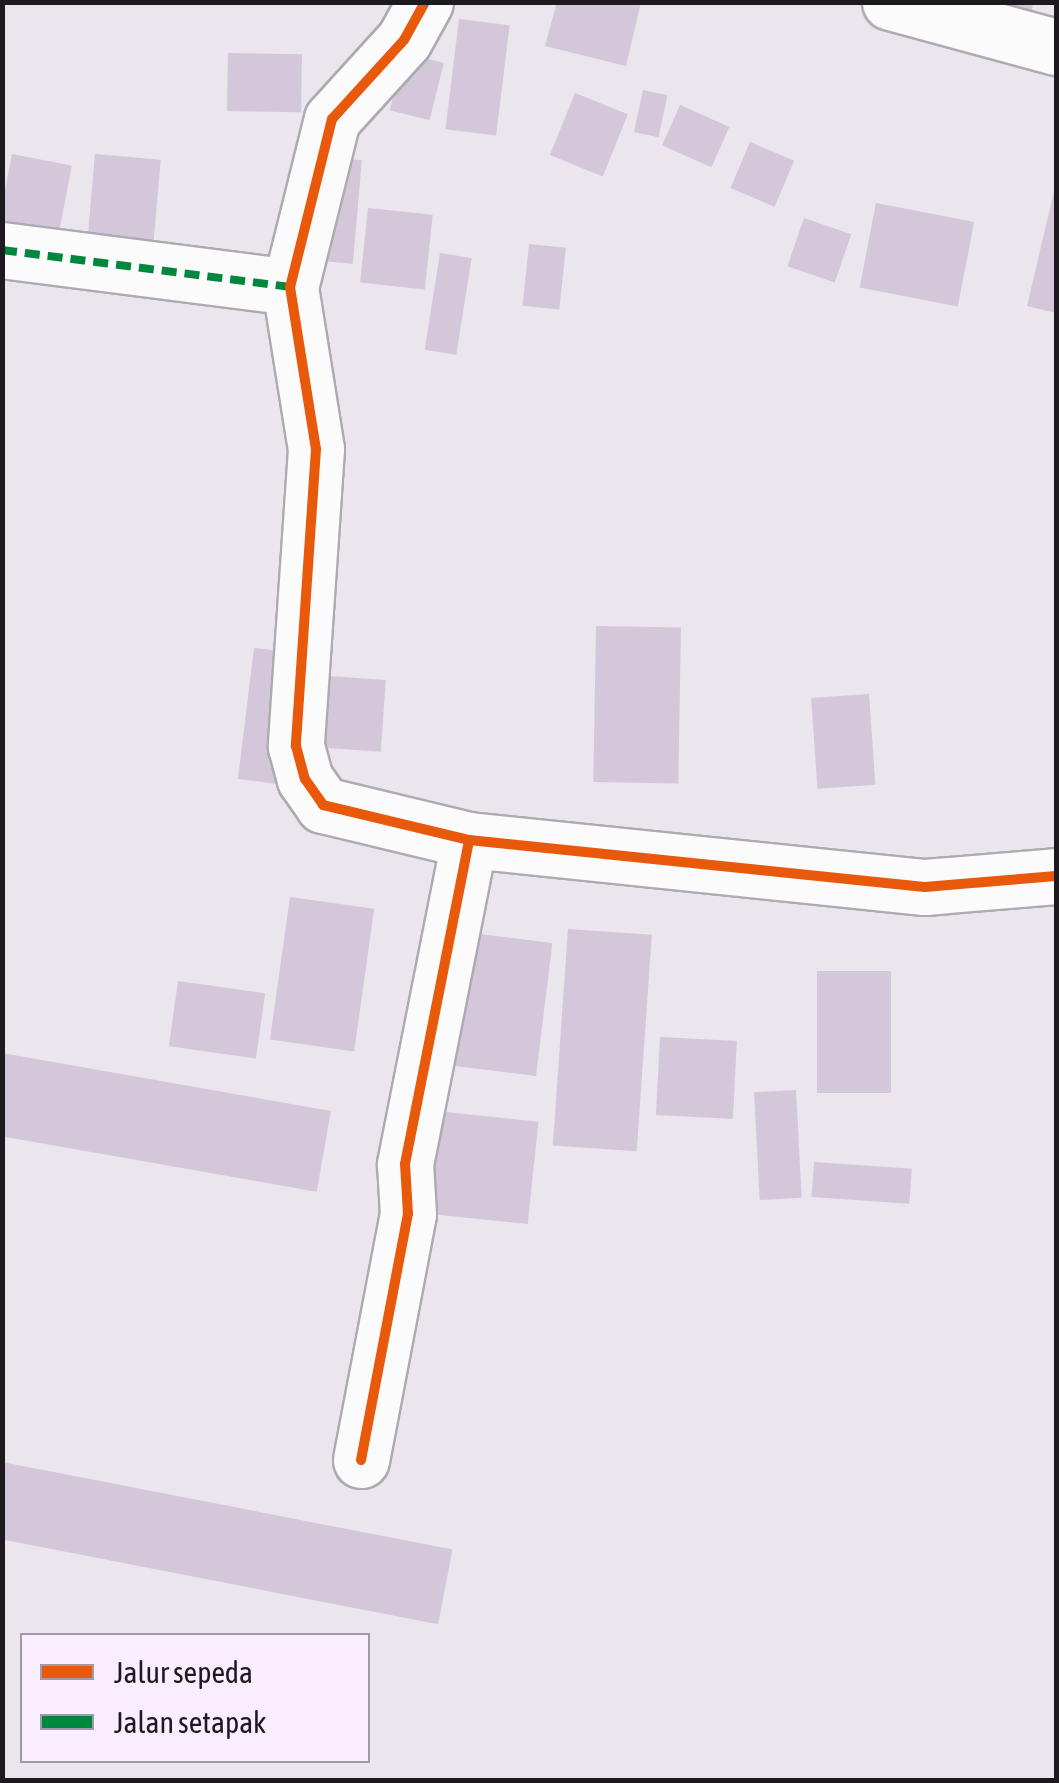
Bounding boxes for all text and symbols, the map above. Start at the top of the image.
legend [20,1633,370,1763]
text: Jalur sepeda [114,1655,253,1689]
text: Jalan setapak [114,1705,266,1739]

